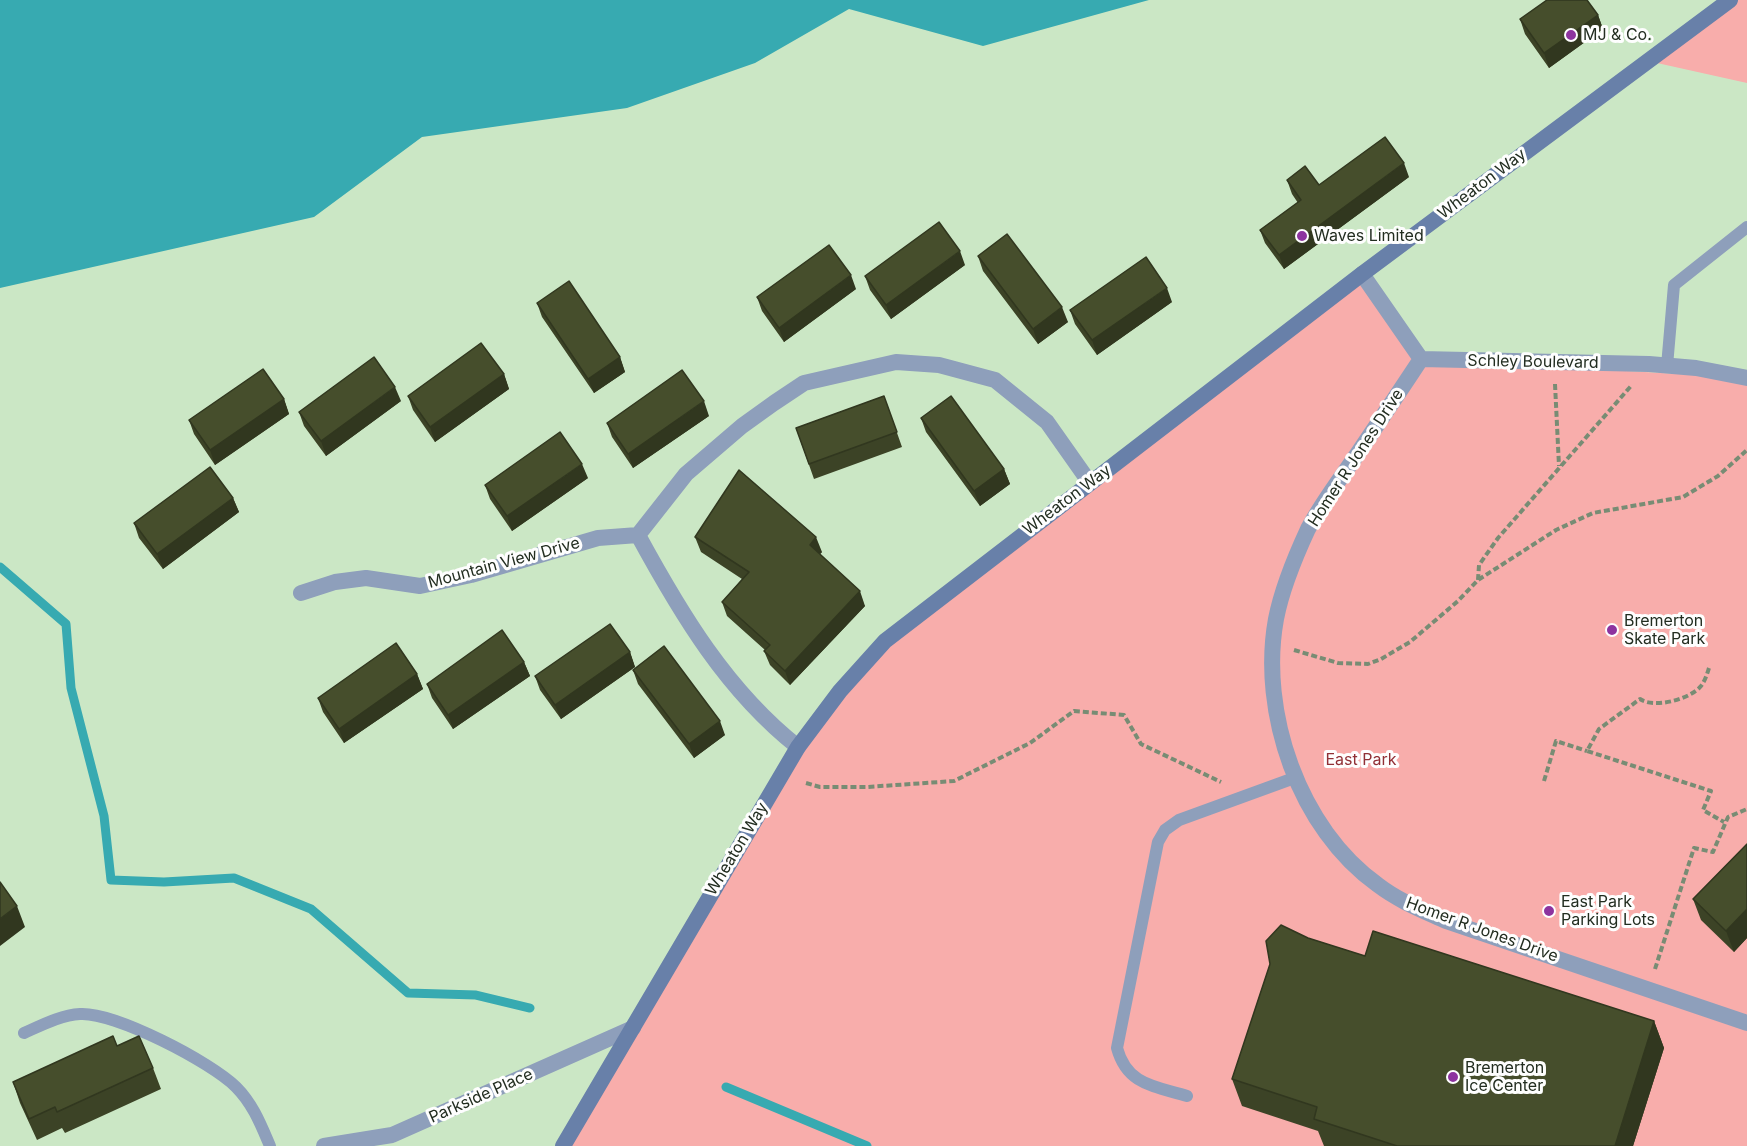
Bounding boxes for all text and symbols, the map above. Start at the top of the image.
place label: MJ & Co. [1583,25,1652,45]
marker: MJ & Co. [1564,28,1578,42]
street label: Wheaton Way [1434,145,1530,223]
place label: Waves Limited [1314,226,1424,246]
marker: Waves Limited [1295,229,1309,243]
street label: Schley Boulevard [1467,351,1599,373]
street label: Homer R Jones Drive [1304,386,1408,530]
street label: Wheaton Way [1019,461,1115,539]
street label: Mountain View Drive [426,533,582,593]
place label: Bremerton Skate Park [1624,611,1705,649]
marker: Bremerton Skate Park [1605,623,1619,637]
park label: East Park [1325,750,1397,770]
street label: Wheaton Way [702,799,772,899]
place label: East Park Parking Lots [1561,892,1655,930]
street label: Homer R Jones Drive [1403,894,1561,966]
marker: East Park Parking Lots [1542,904,1556,918]
place label: Bremerton Ice Center [1465,1058,1544,1096]
street label: Parkside Place [426,1065,536,1127]
marker: Bremerton Ice Center [1446,1070,1460,1084]

